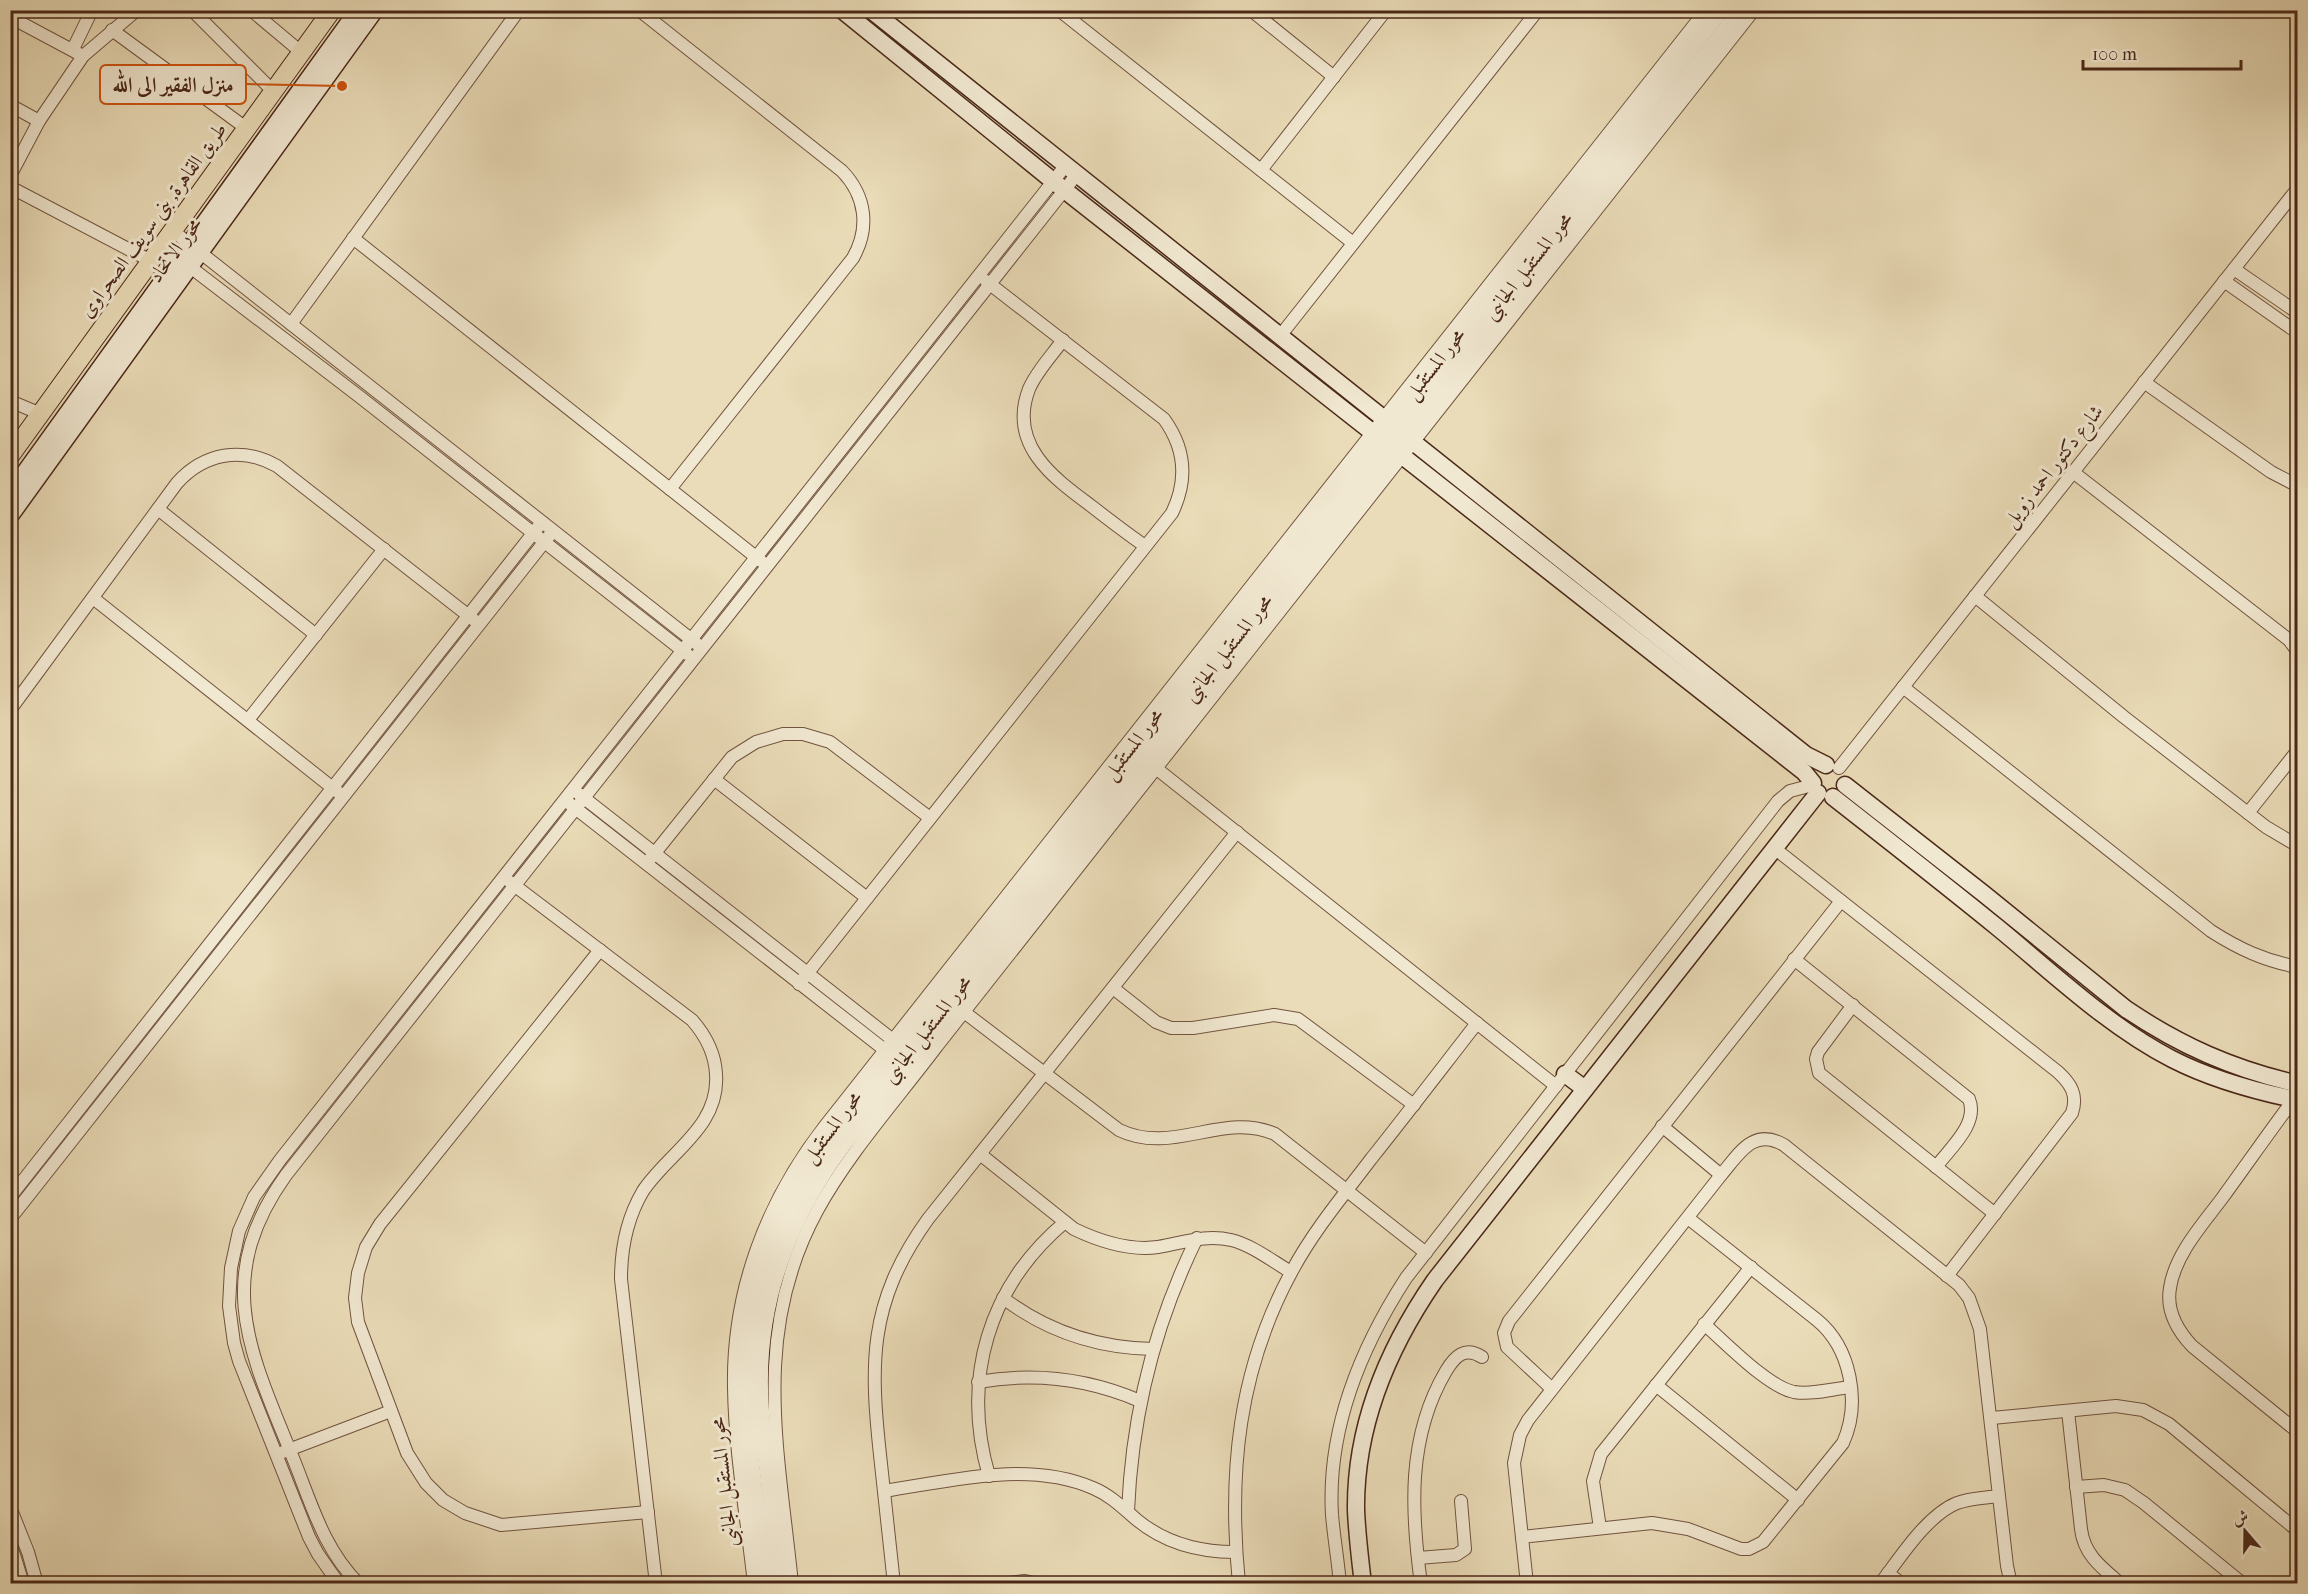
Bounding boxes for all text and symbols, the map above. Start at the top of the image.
scale bar [2083,33,2240,71]
text: 100 m [2092,44,2137,65]
callout: منزل الفقير الى الله [100,65,246,104]
text: منزل الفقير الى الله [112,68,234,98]
street label: طريق القاهرة, بنى سويف الصحراوى [75,118,233,323]
street label: محور المستقبل الجانبى [1479,208,1580,326]
street label: محور الاتحاد [144,213,207,288]
street label: محور المستقبل [1400,324,1472,406]
street label: شارع دكتور احمد زويل [1998,400,2113,536]
street label: محور المستقبل الجانبى [1179,590,1280,708]
street label: محور المستقبل [1098,704,1170,786]
street label: محور المستقبل الجانبى [878,971,979,1089]
street label: محور المستقبل [797,1086,869,1169]
street label: محور المستقبل الجانبى [706,1416,745,1548]
north arrow [2215,1501,2275,1561]
text: ش [2229,1506,2251,1529]

